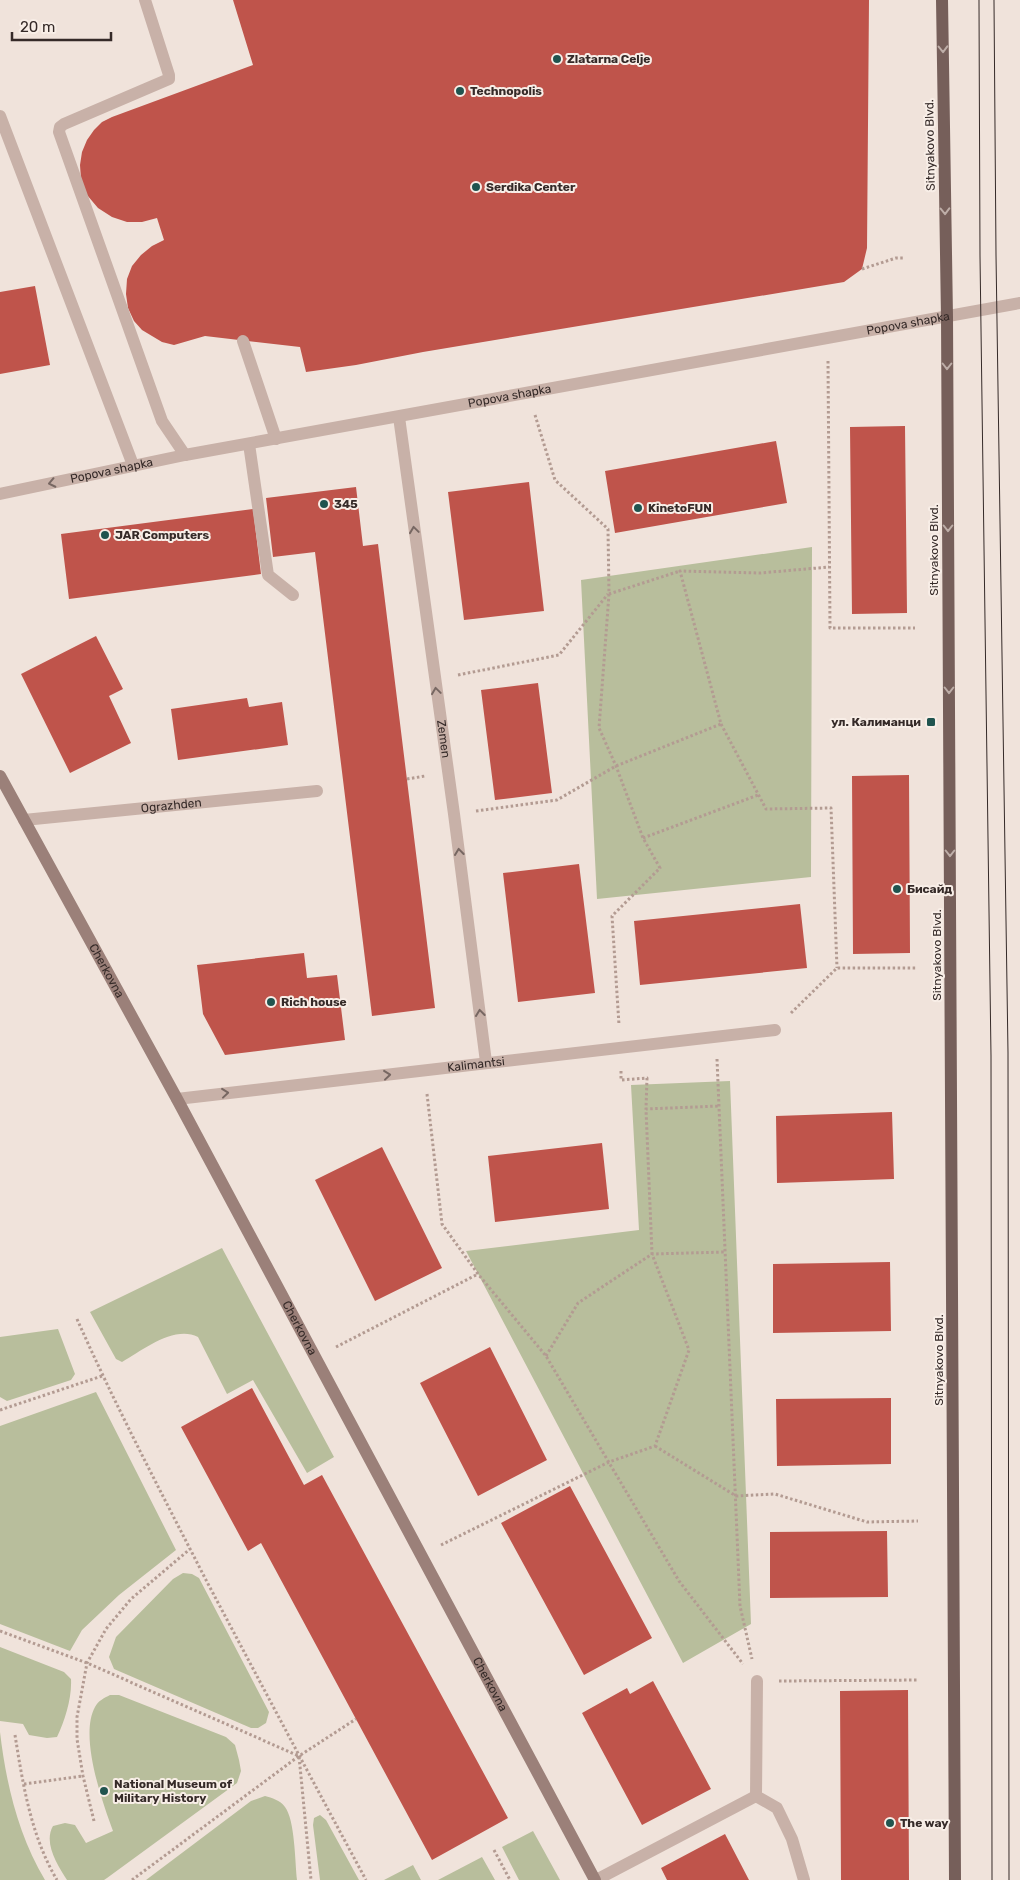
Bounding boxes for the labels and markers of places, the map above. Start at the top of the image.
place label: Zlatarna Celje [567,52,651,66]
marker: Zlatarna Celje [551,53,563,65]
place label: Technopolis [470,84,542,98]
marker: Technopolis [454,85,466,97]
place label: Serdika Center [486,180,576,194]
marker: Serdika Center [470,181,482,193]
place label: 345 [334,497,358,511]
marker: 345 [318,498,330,510]
place label: KinetoFUN [648,501,712,515]
marker: KinetoFUN [632,502,644,514]
place label: JAR Computers [115,528,209,542]
marker: JAR Computers [99,529,111,541]
place label: ул. Калиманци [831,715,921,729]
marker: ул. Калиманци [925,716,937,728]
place label: Бисайд [907,882,952,896]
marker: Бисайд [891,883,903,895]
place label: Rich house [281,995,347,1009]
marker: Rich house [265,996,277,1008]
place label: National Museum of Military History [114,1777,233,1805]
marker: National Museum of Military History [98,1785,110,1797]
place label: The way [900,1816,948,1830]
marker: The way [884,1817,896,1829]

